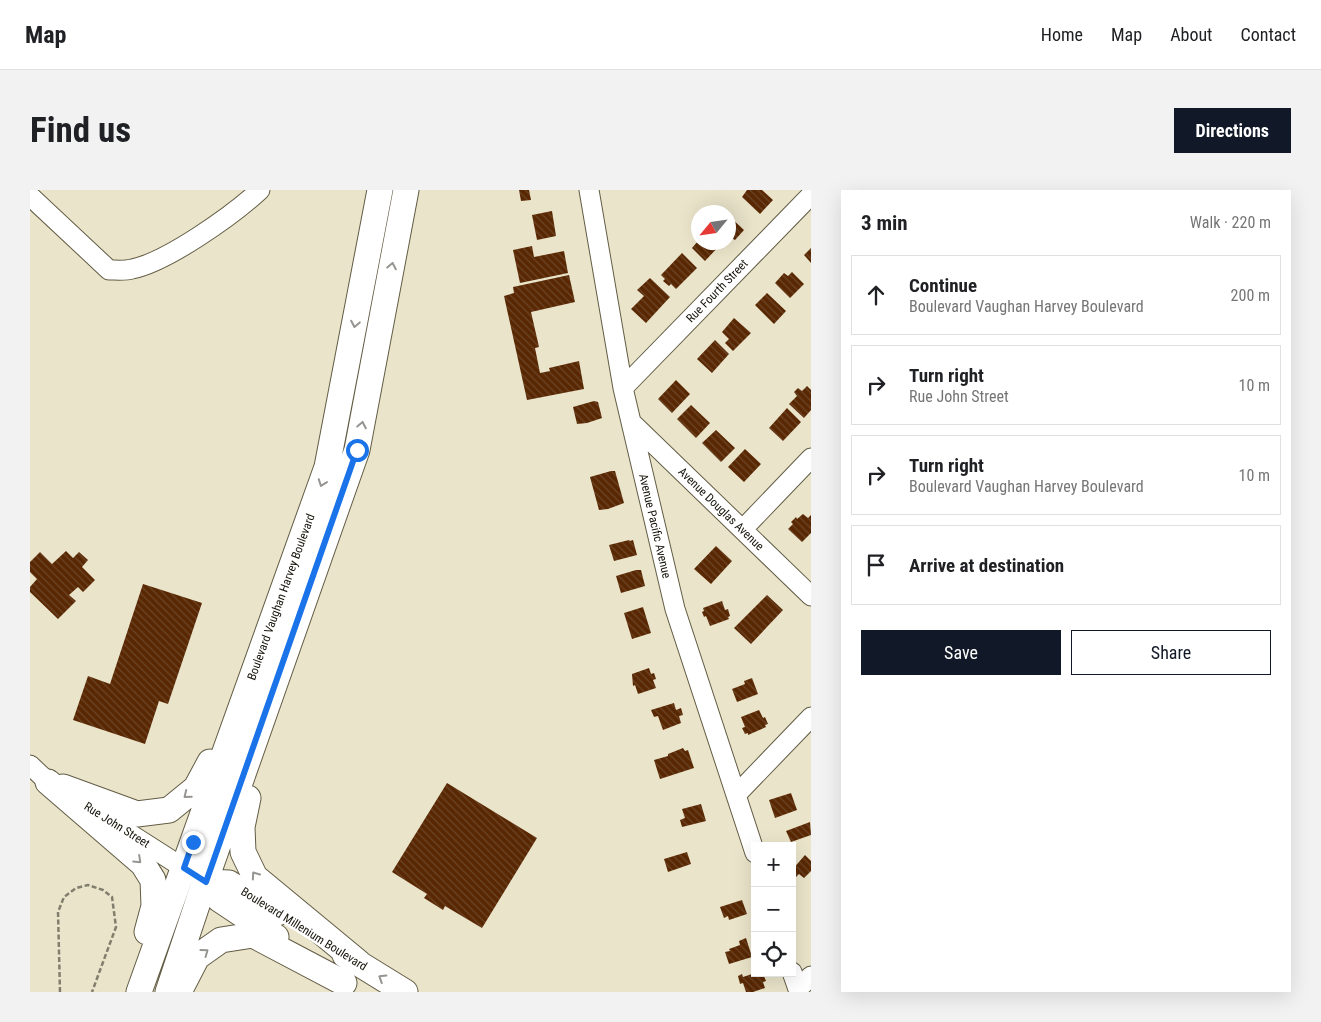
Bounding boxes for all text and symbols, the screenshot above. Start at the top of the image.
text: Map [25,21,66,49]
text: Home [1041,24,1083,45]
text: Map [1111,24,1142,45]
text: About [1170,24,1212,45]
text: Contact [1240,24,1296,45]
button: Directions [1174,108,1291,153]
text: Find us [30,110,131,151]
north arrow [691,205,736,250]
text: 3 min [861,211,908,235]
text: Walk · 220 m [1190,213,1271,232]
street label: Rue Fourth Street [683,256,751,325]
one-way arrow [386,261,396,270]
text: Continue [909,274,977,297]
icon: ahead [862,281,890,309]
text: 200 m [1231,286,1270,305]
text: Boulevard Vaughan Harvey Boulevard [909,297,1144,316]
one-way arrow [350,319,360,328]
text: Turn right [909,364,984,387]
icon: right [862,371,890,399]
text: 10 m [1238,376,1270,395]
text: Rue John Street [909,387,1009,406]
one-way arrow [356,421,366,430]
route start [346,439,369,462]
text: Turn right [909,454,984,477]
icon: right [862,461,890,489]
street label: Avenue Douglas Avenue [675,465,767,554]
text: 10 m [1238,466,1270,485]
street label: Avenue Pacific Avenue [636,472,674,580]
text: Boulevard Vaughan Harvey Boulevard [909,477,1144,496]
one-way arrow [318,478,328,487]
street label: Boulevard Vaughan Harvey Boulevard [244,512,318,682]
icon: arrive [862,551,890,579]
text: Arrive at destination [909,554,1064,577]
button: Save [861,630,1061,675]
button: Share [1071,630,1271,675]
one-way arrow [183,790,192,799]
street label: Rue John Street [82,799,153,851]
route end [182,831,205,854]
map controls [751,842,796,977]
button: + [751,842,796,887]
one-way arrow [132,854,141,863]
one-way arrow [252,871,262,880]
street label: Boulevard Millenium Boulevard [238,884,370,974]
button: − [751,887,796,932]
button: locate [751,932,796,977]
one-way arrow [199,949,209,958]
one-way arrow [378,974,387,984]

